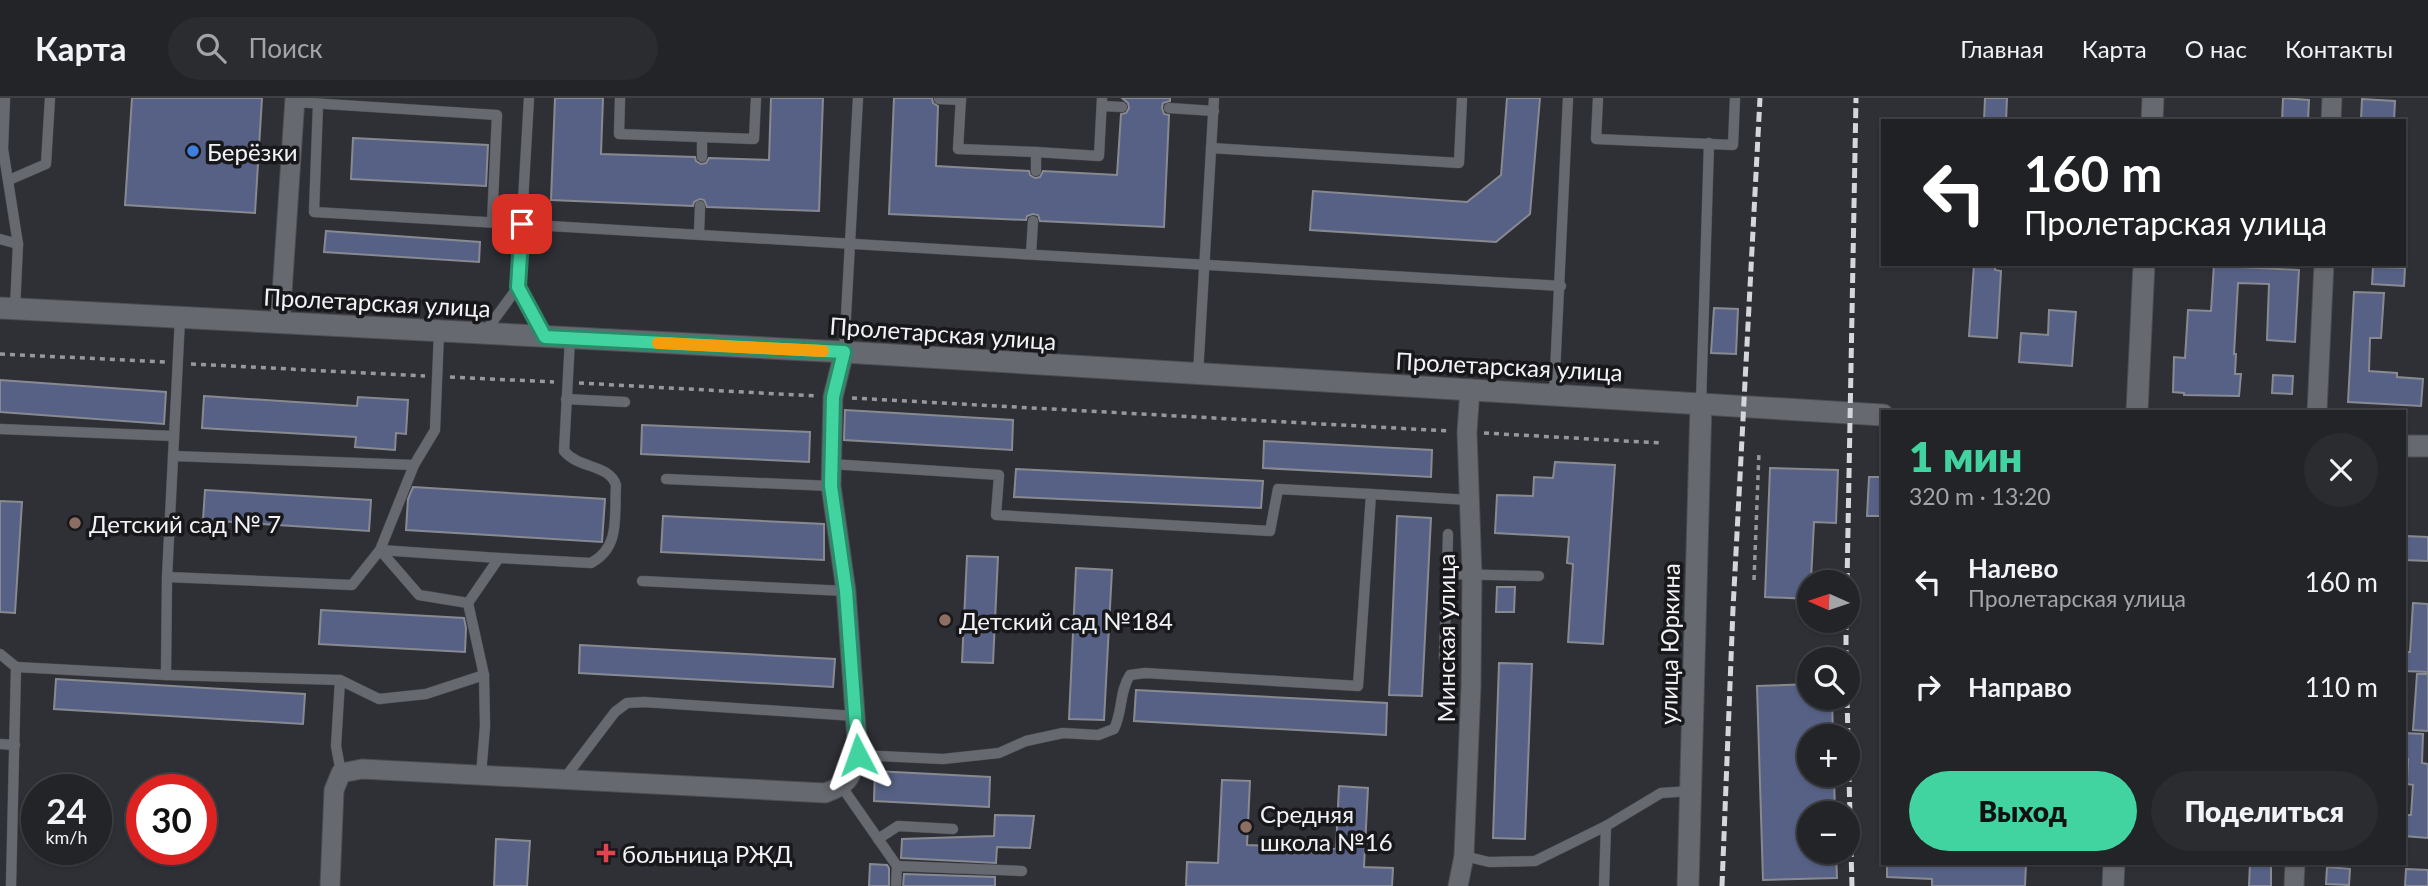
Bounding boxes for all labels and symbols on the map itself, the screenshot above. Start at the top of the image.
place label: Берёзки [207,137,298,166]
marker: Берёзки [185,143,201,159]
pin [492,194,552,254]
street label: Пролетарская улица [263,282,491,322]
street label: Пролетарская улица [829,311,1057,355]
street label: Пролетарская улица [1395,346,1623,386]
place label: Детский сад № 7 [89,509,281,538]
marker: Детский сад № 7 [67,515,83,531]
street label: Минская улица [1431,554,1460,722]
street label: улица Юркина [1653,563,1685,725]
north arrow [1797,570,1860,634]
place label: Детский сад №184 [959,606,1173,635]
marker: Детский сад №184 [937,612,953,628]
position arrow [821,718,895,792]
speed limit sign: 30 [126,774,217,865]
place label: Средняя школа №16 [1260,799,1393,856]
marker: Средняя школа №16 [1238,819,1254,835]
place label: больница РЖД [622,839,793,868]
marker: больница РЖД [596,843,616,863]

